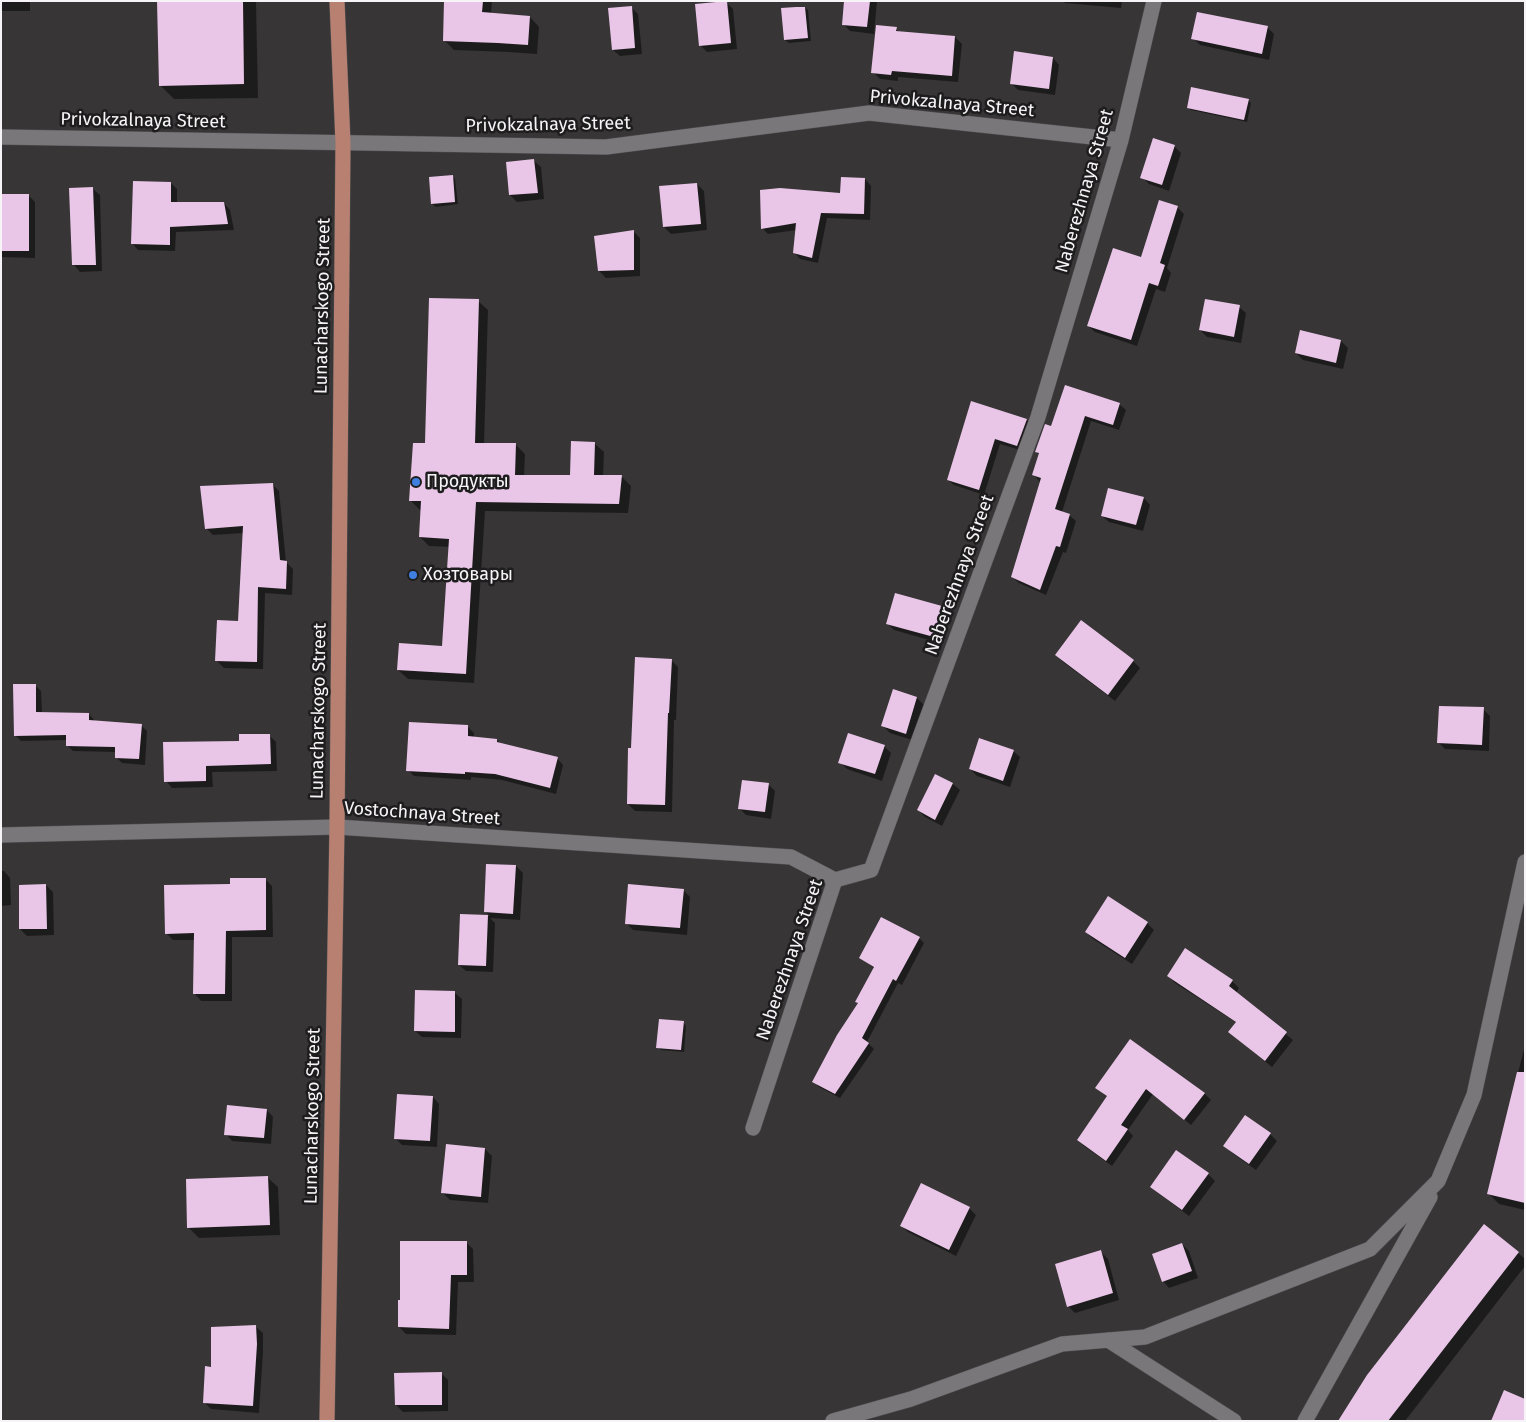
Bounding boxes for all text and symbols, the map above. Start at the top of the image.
street label: Privokzalnaya Street [869,86,1035,122]
street label: Naberezhnaya Street [1051,107,1119,275]
street label: Privokzalnaya Street [60,109,226,133]
street label: Privokzalnaya Street [465,113,631,137]
street label: Lunacharskogo Street [311,218,335,394]
place label: Продукты [426,471,509,493]
marker: Продукты [410,476,422,488]
street label: Naberezhnaya Street [921,492,999,658]
place label: Хозтовары [423,564,513,586]
marker: Хозтовары [407,569,419,581]
street label: Lunacharskogo Street [307,623,331,799]
street label: Vostochnaya Street [343,798,501,830]
street label: Naberezhnaya Street [752,877,828,1043]
street label: Lunacharskogo Street [301,1028,325,1204]

